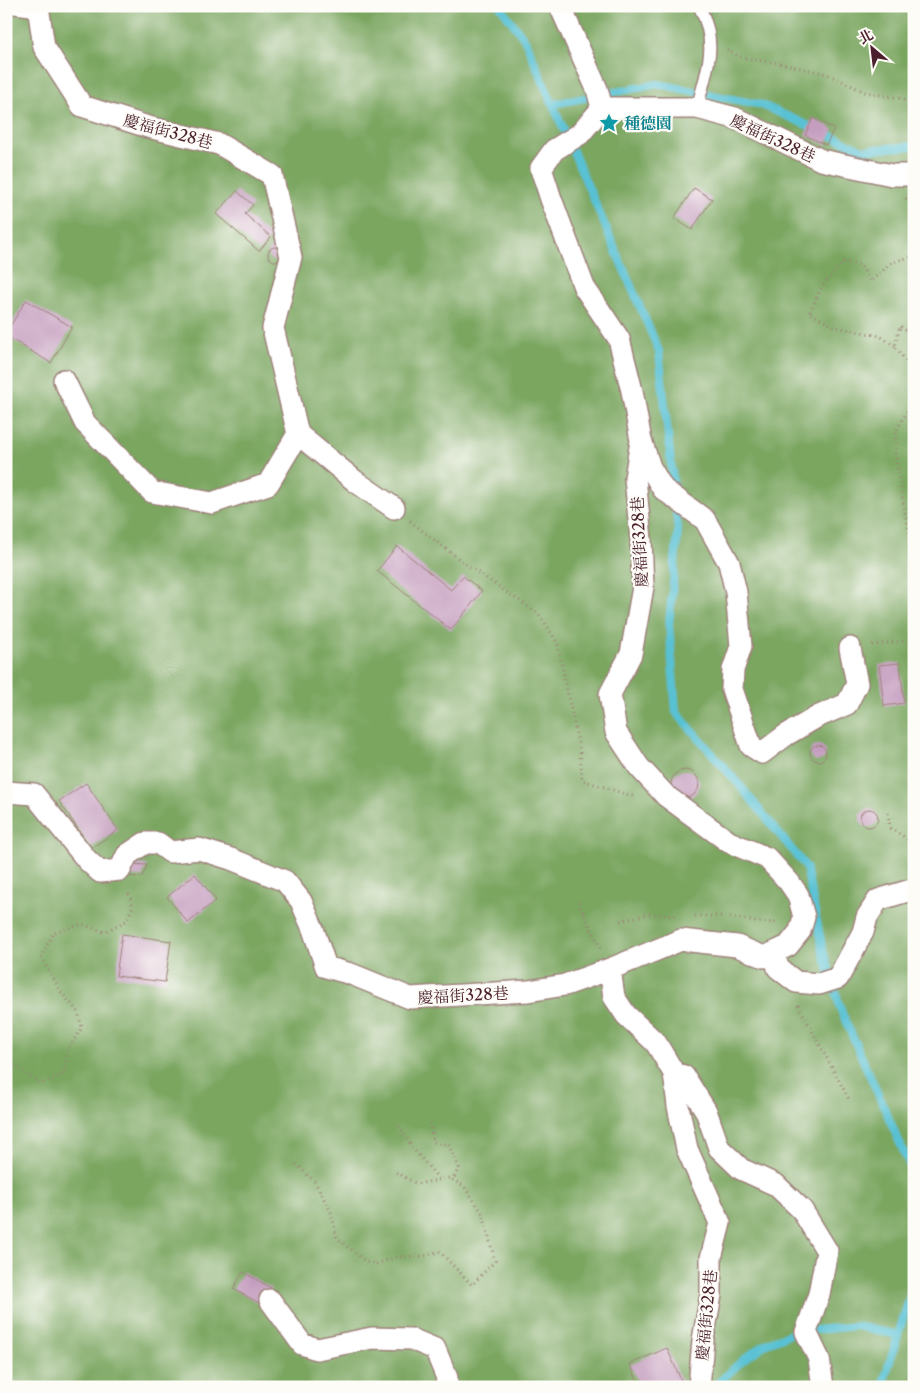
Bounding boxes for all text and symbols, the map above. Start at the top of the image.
north arrow [848,22,898,72]
text: 北 [855,25,876,48]
street label: 慶福街328巷 [121,109,215,153]
street label: 慶福街328巷 [727,110,819,166]
place icon: 種德園 [598,112,620,134]
place label: 種德園 [624,113,672,133]
street label: 慶福街328巷 [627,496,651,588]
street label: 慶福街328巷 [417,983,509,1007]
street label: 慶福街328巷 [691,1268,721,1362]

